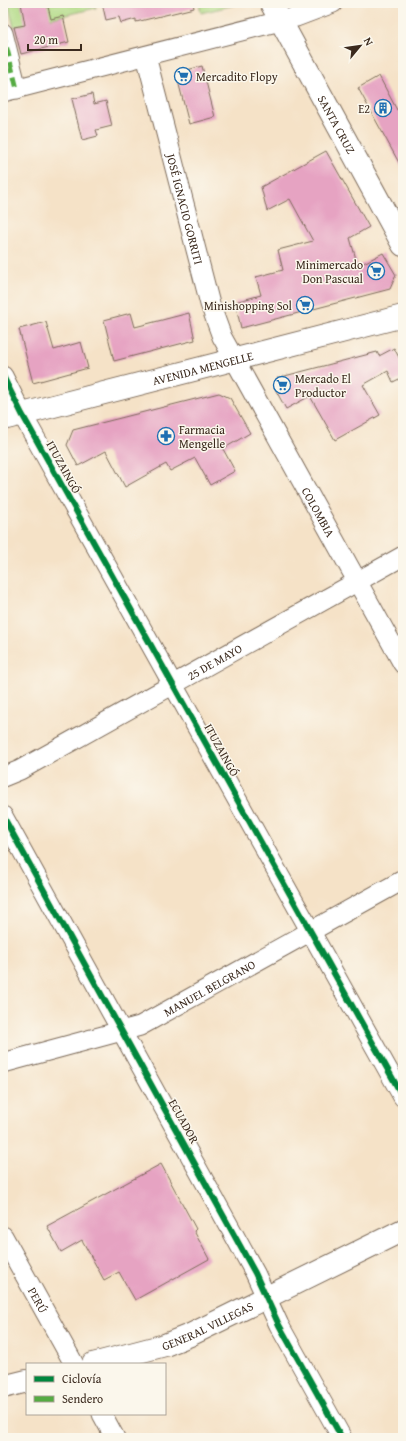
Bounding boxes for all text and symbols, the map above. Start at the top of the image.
scale bar [28,26,81,52]
north arrow [340,26,380,66]
text: 20 m [34,31,58,48]
text: N [360,34,378,49]
supermarket icon: Mercadito Flopy [173,66,193,86]
place label: Mercadito Flopy [196,68,278,85]
street label: SANTA CRUZ [314,92,360,157]
building icon: E2 [373,98,393,118]
place label: E2 [358,100,370,117]
street label: JOSÉ IGNACIO GORRITI [163,150,208,267]
place label: Minimercado Don Pascual [296,256,364,287]
supermarket icon: Minimercado Don Pascual [366,261,386,281]
supermarket icon: Minishopping Sol [295,295,315,315]
place label: Minishopping Sol [204,297,293,314]
street label: AVENIDA MENGELLE [150,346,255,389]
place label: Mercado El Productor [295,370,351,401]
supermarket icon: Mercado El Productor [272,375,292,395]
place label: Farmacia Mengelle [179,421,226,452]
pharmacy icon: Farmacia Mengelle [156,426,176,446]
street label: ITUZAINGÓ [43,438,85,496]
street label: COLOMBIA [298,484,340,540]
street label: 25 DE MAYO [184,639,245,684]
street label: ITUZAINGÓ [201,721,243,779]
street label: MANUEL BELGRANO [160,955,258,1020]
street label: ECUADOR [165,1096,203,1146]
street label: PERÚ [24,1284,53,1316]
street label: GENERAL VILLEGAS [159,1297,256,1354]
legend [26,1363,166,1415]
text: Ciclovía [62,1370,102,1387]
text: Sendero [62,1390,103,1407]

